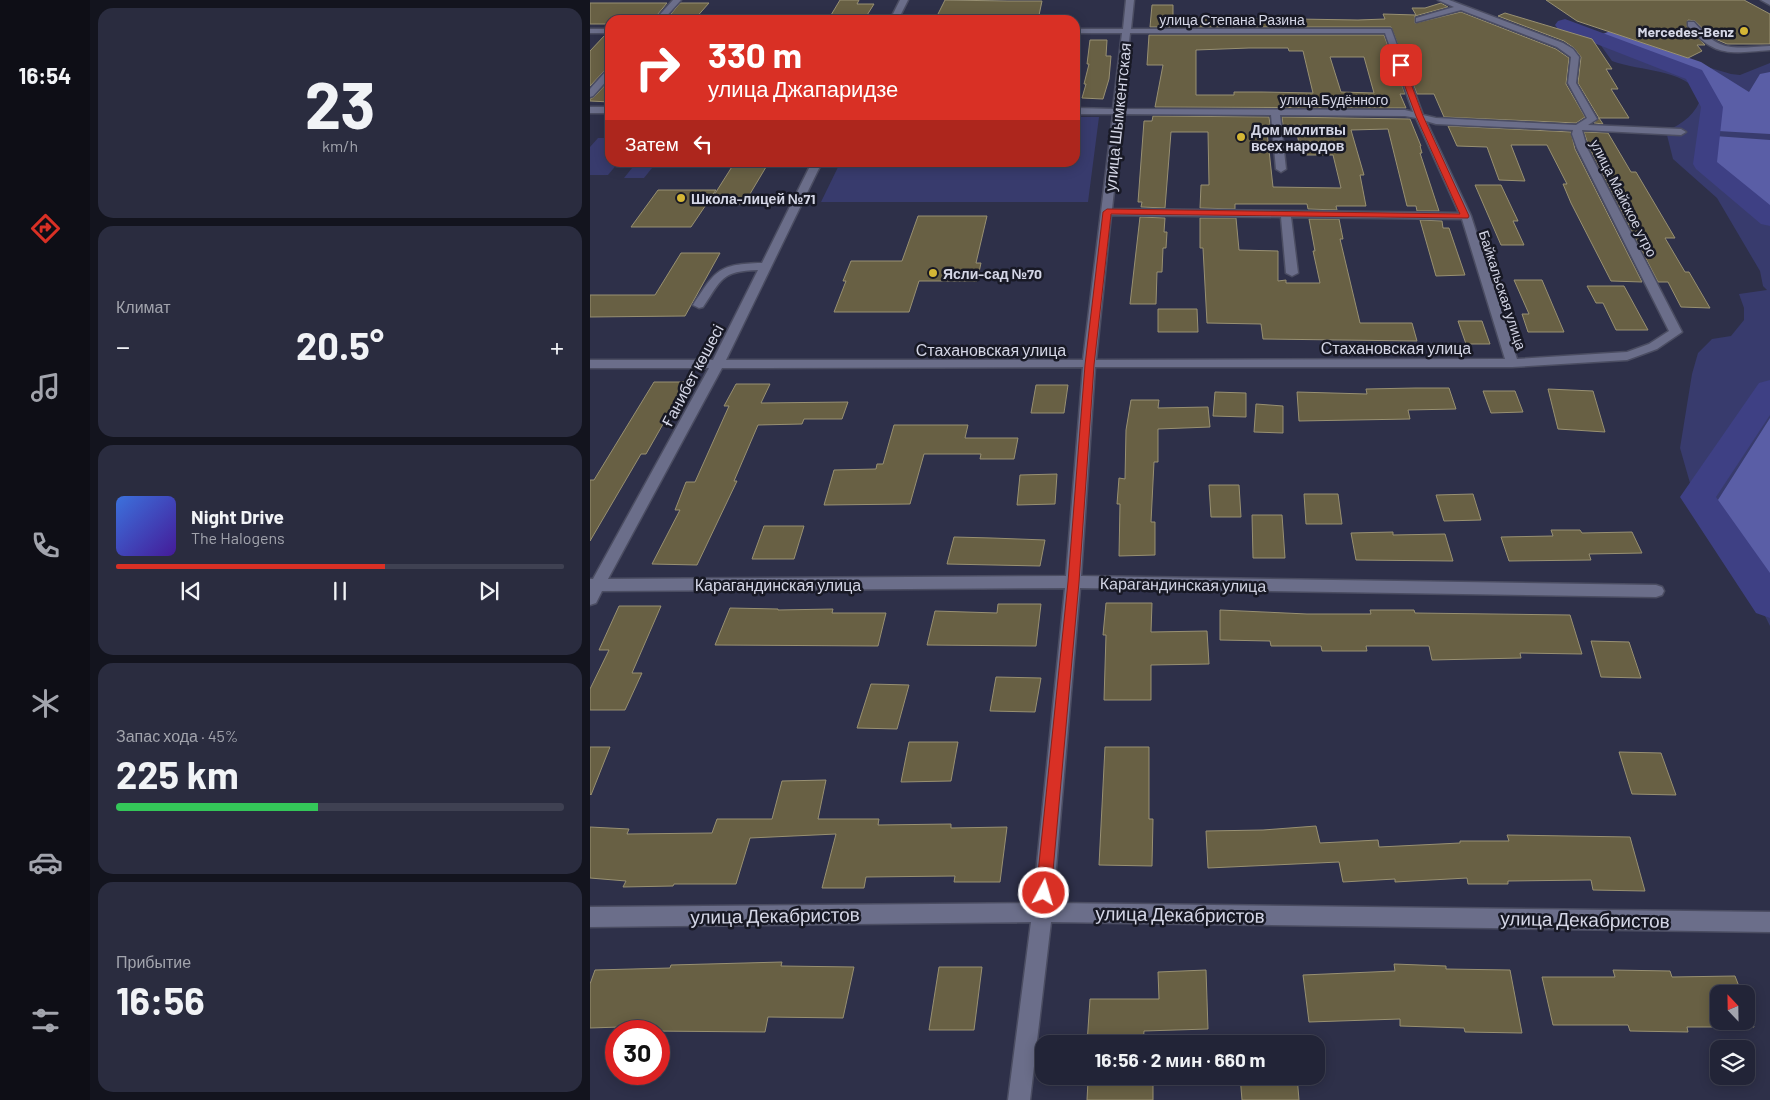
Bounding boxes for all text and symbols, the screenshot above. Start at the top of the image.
street label: улица Степана Разина [1159,11,1305,28]
place label: Mercedes-Benz [1637,23,1735,40]
marker: Mercedes-Benz [1738,25,1750,37]
text: 330 m [708,33,802,75]
icon: right [625,35,690,100]
street label: улица Шымкентская [1100,42,1134,192]
pin [1380,44,1422,86]
icon: arrive [1387,51,1415,79]
text: 16:54 [19,62,71,88]
text: 23 [305,64,375,142]
text: улица Джапаридзе [708,75,898,101]
street label: улица Будённого [1280,91,1388,108]
place label: Дом молитвы всех народов [1251,121,1346,154]
icon: left [689,130,717,158]
marker: Дом молитвы всех народов [1235,131,1247,143]
text: Затем [625,132,679,155]
text: km/h [322,136,358,155]
street label: улица Майское утро [1587,137,1661,260]
place label: Школа-лицей №71 [691,190,815,207]
marker: Школа-лицей №71 [675,192,687,204]
icon: directions [28,211,63,246]
street label: Байкальская улица [1476,228,1530,352]
place label: Ясли-сад №70 [943,265,1042,282]
marker: Ясли-сад №70 [927,267,939,279]
text: Климат [116,297,170,316]
street label: Ғанибет көшесі [657,321,727,430]
text: 20.5° [296,322,384,368]
text: − [116,329,130,363]
text: + [550,329,564,363]
street label: Стахановская улица [1321,338,1471,357]
street label: Стахановская улица [916,340,1066,359]
icon: music [28,370,63,405]
text: Night Drive [191,505,284,528]
icon: phone [28,528,63,563]
text: The Halogens [191,528,285,547]
street label: Карагандинская улица [1100,573,1266,595]
street label: Карагандинская улица [695,575,861,594]
icon: previous [177,577,205,605]
icon: pause [326,577,354,605]
icon: next [475,577,503,605]
icon: climate [28,686,63,721]
text: Запас хода · 45% [116,726,238,745]
text: 225 km [116,751,239,797]
icon: car [28,845,63,880]
position arrow [1017,866,1069,918]
street label: улица Декабристов [1095,901,1265,927]
street label: улица Декабристов [690,902,860,928]
street label: улица Декабристов [1500,906,1670,932]
text: Прибытие [116,952,191,971]
text: 16:56 [116,977,205,1023]
north arrow [1710,985,1755,1030]
map controls [1710,985,1755,1085]
icon: filters [28,1003,63,1038]
speed limit sign: 30 [605,1020,670,1085]
button: layers [1710,1040,1755,1085]
text: 16:56 · 2 мин · 660 m [1095,1048,1265,1071]

